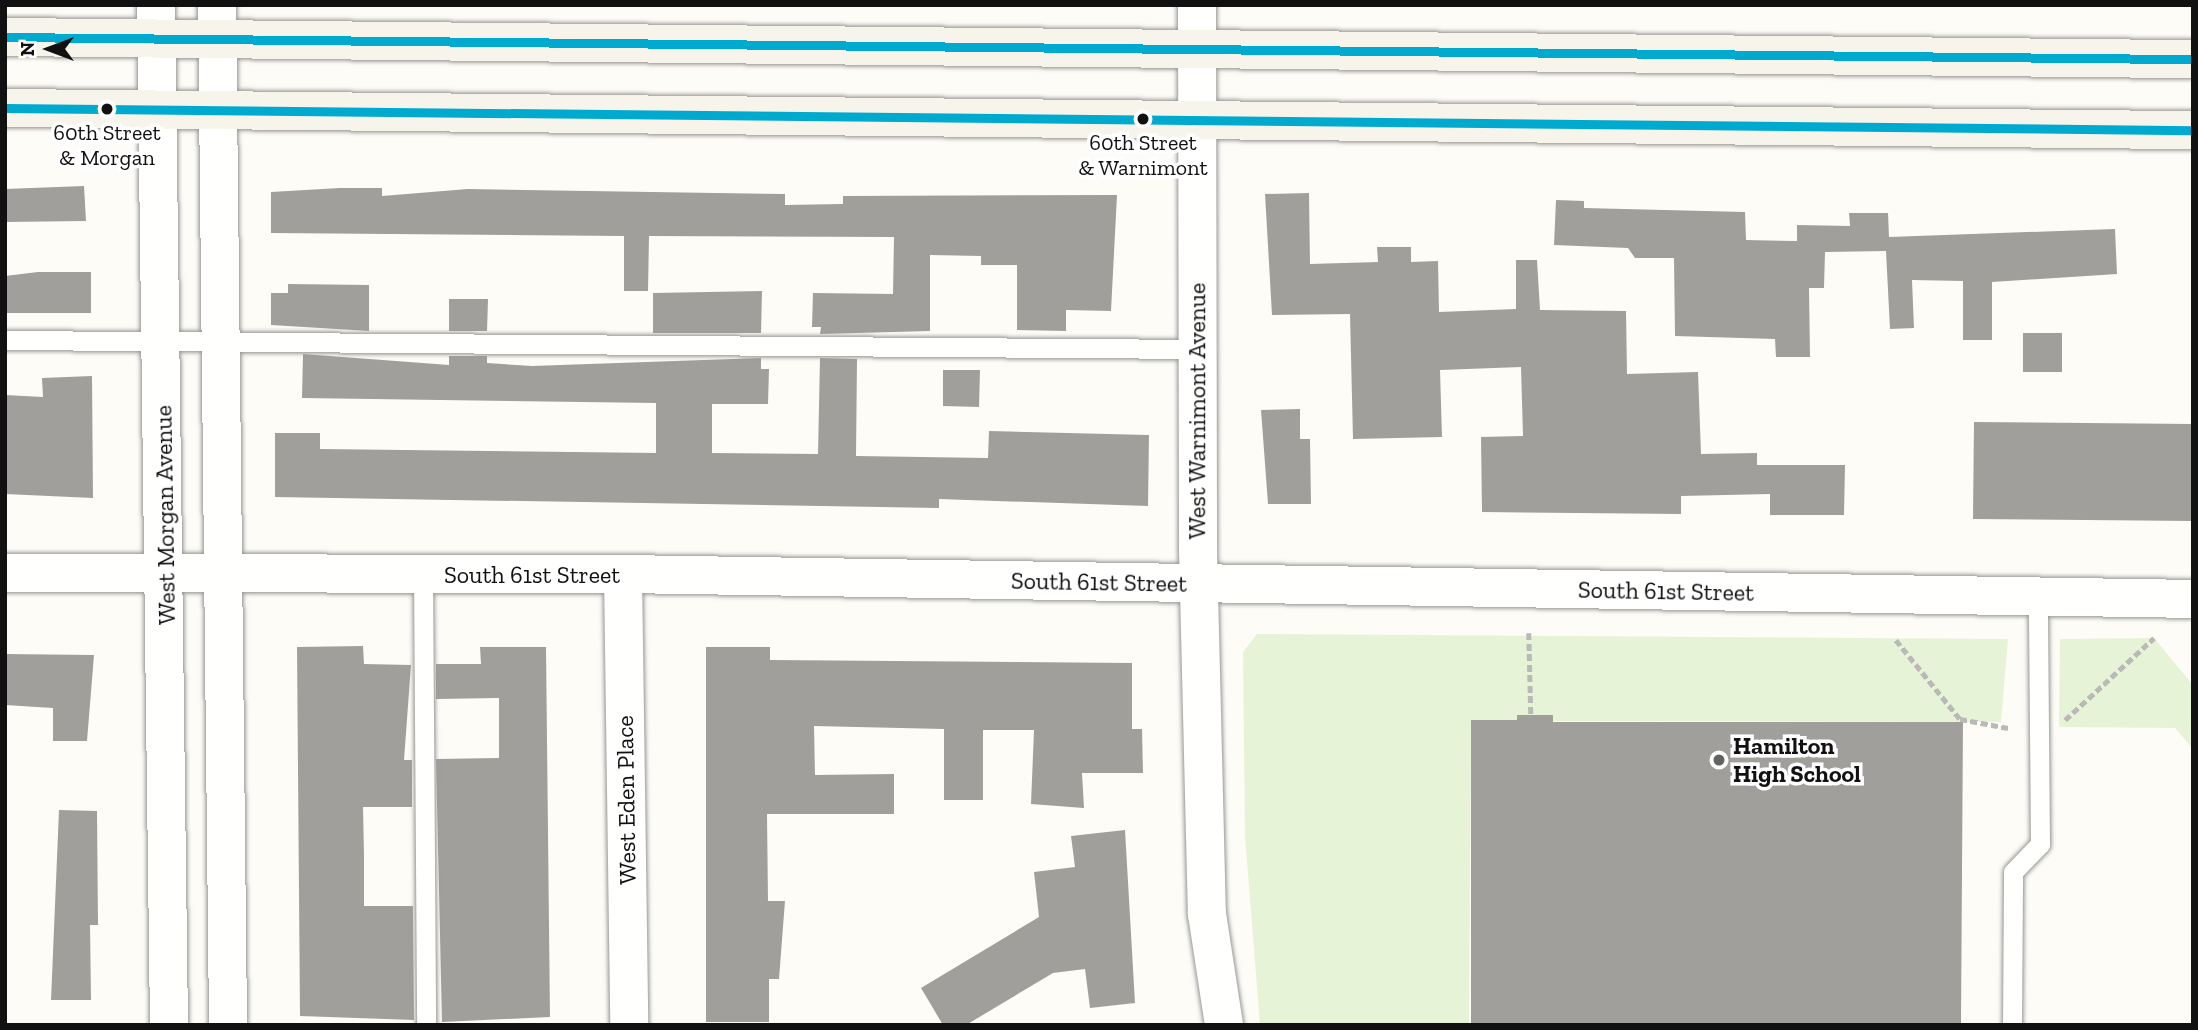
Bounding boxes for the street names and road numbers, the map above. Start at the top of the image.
street label: West Warnimont Avenue [1183,282,1211,540]
street label: West Morgan Avenue [149,405,181,625]
street label: South 61st Street [444,561,620,589]
street label: South 61st Street [1011,566,1187,598]
street label: South 61st Street [1578,575,1754,607]
street label: West Eden Place [610,715,642,885]

